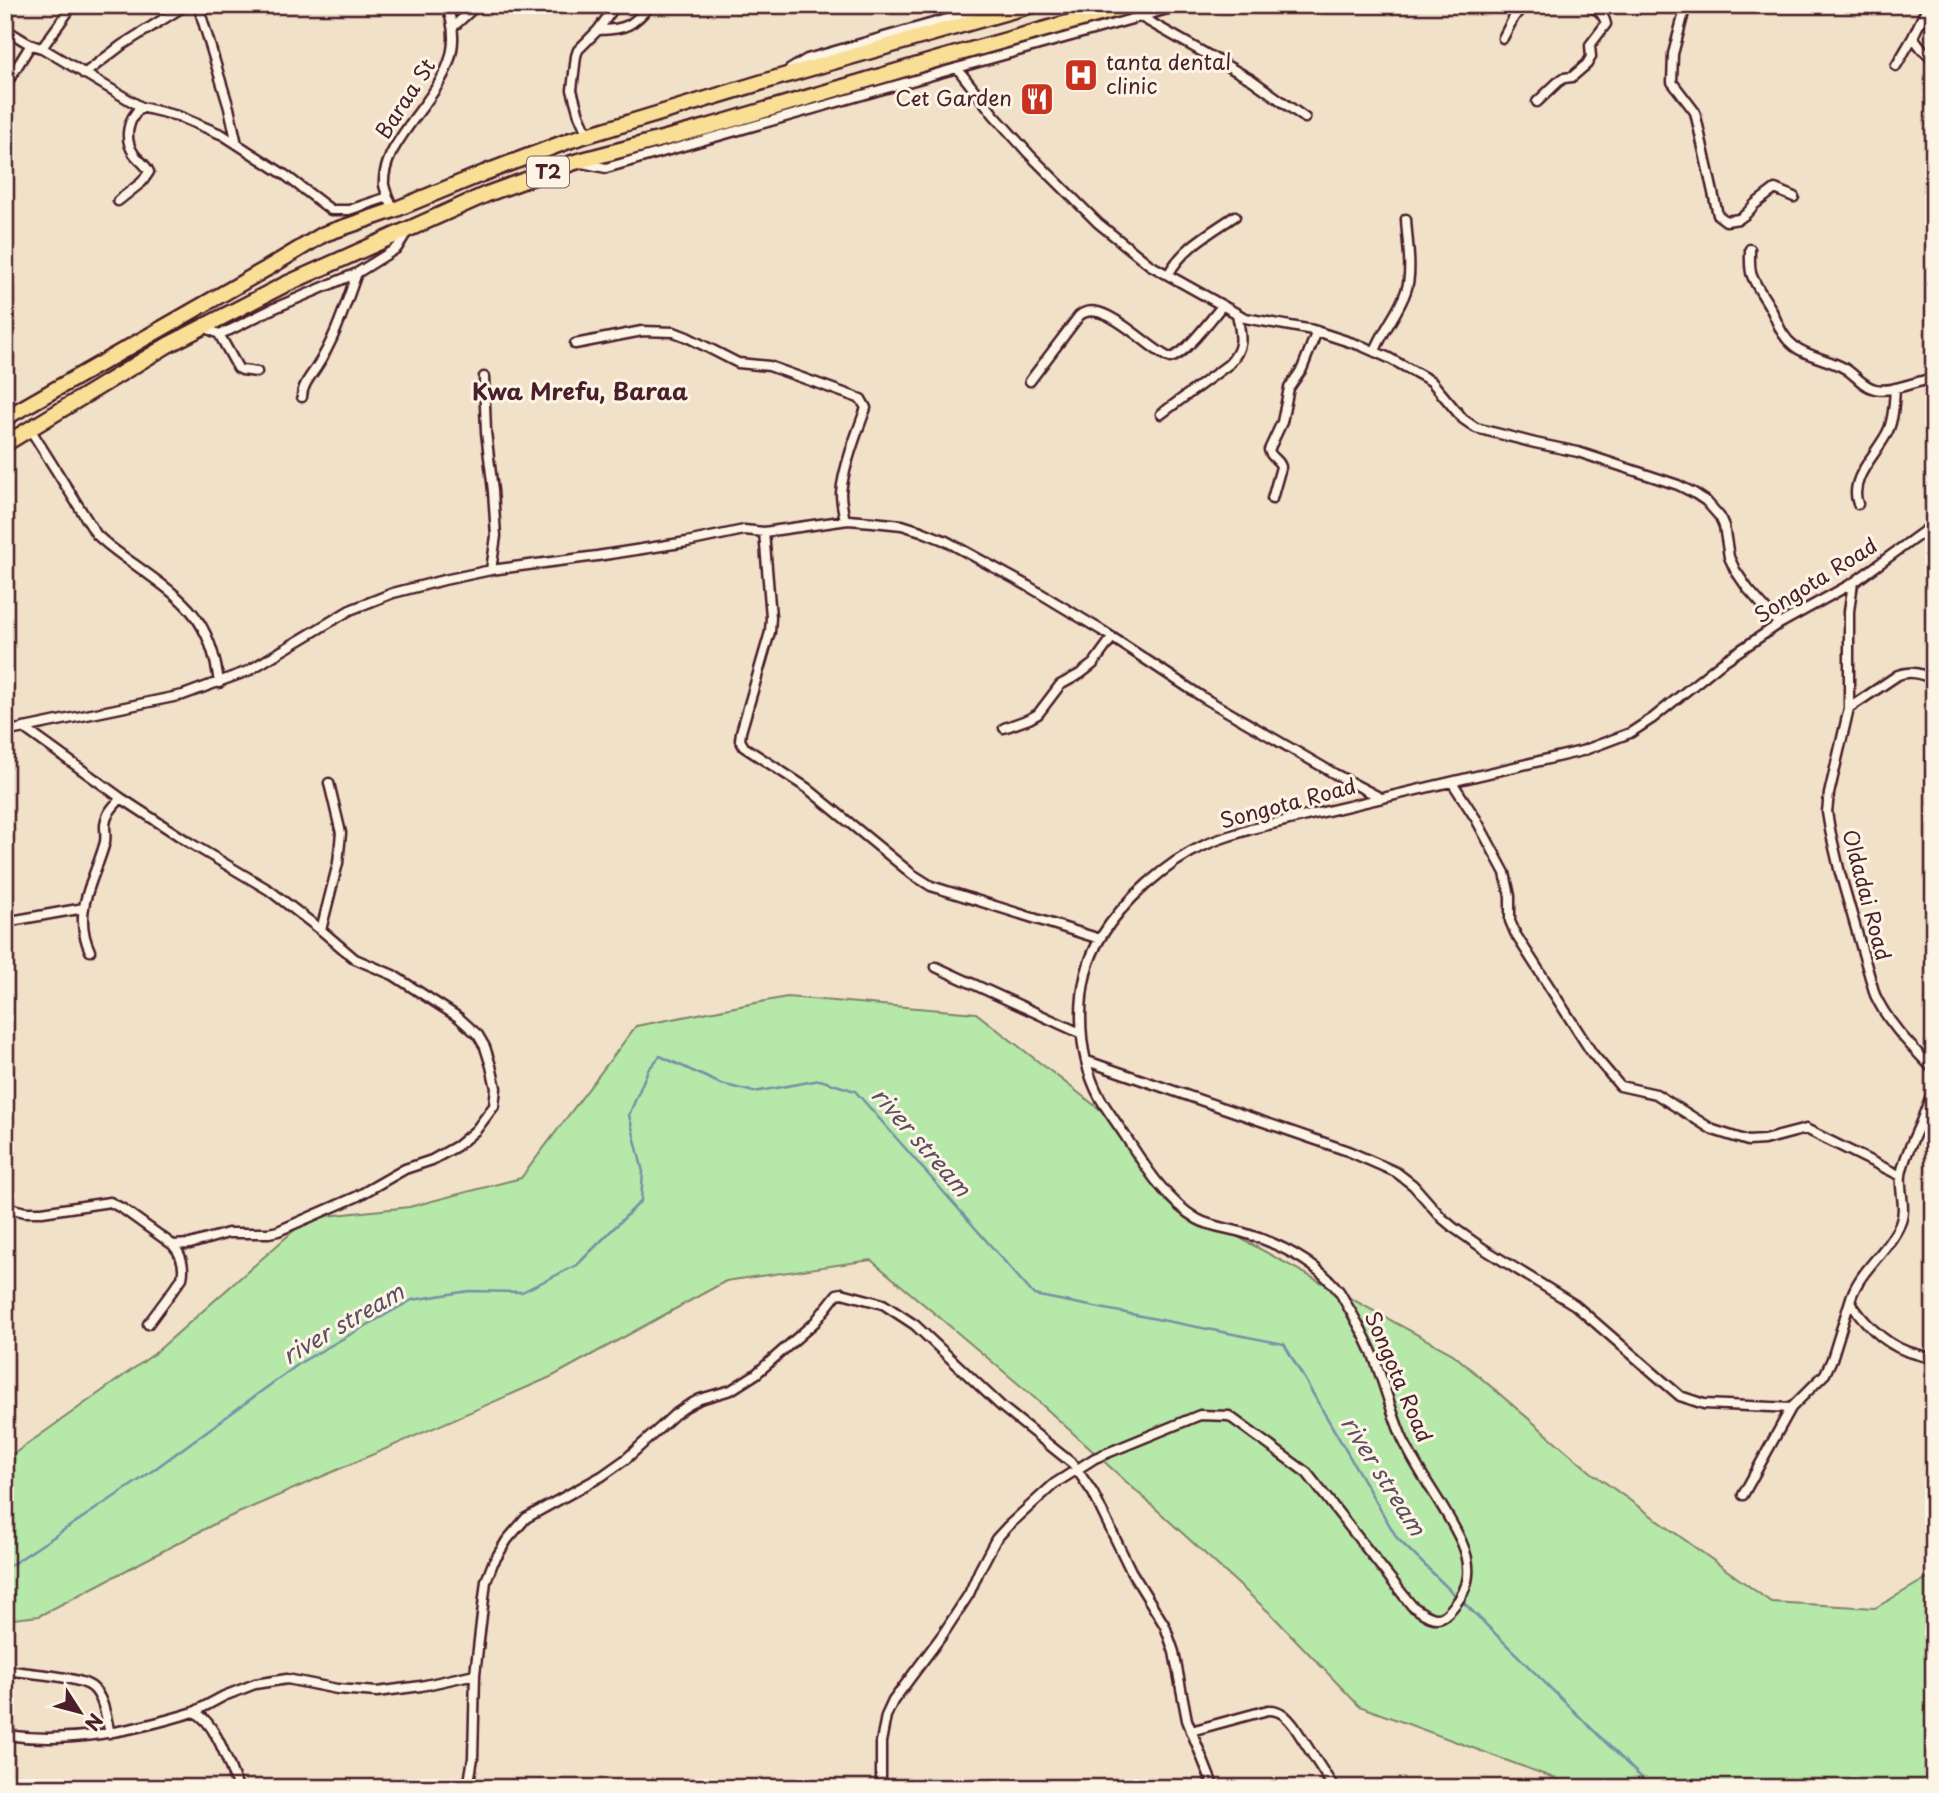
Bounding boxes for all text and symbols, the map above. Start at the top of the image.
place label: tanta dental clinic [1106,45,1231,101]
street label: Baraa St [366,51,442,144]
hospital icon: tanta dental clinic [1062,56,1100,94]
restaurant icon: Cet Garden [1018,80,1056,118]
place label: Cet Garden [895,81,1012,113]
road number: T2 [527,156,569,188]
district label: Kwa Mrefu, Baraa [472,373,688,408]
street label: Songota Road [1747,529,1883,630]
street label: Songota Road [1216,769,1359,836]
street label: Oldadai Road [1835,826,1901,963]
water label: river stream [864,1078,981,1205]
water label: river stream [275,1273,411,1372]
street label: Songota Road [1358,1306,1442,1447]
water label: river stream [1333,1408,1436,1543]
north arrow [46,1678,116,1748]
text: N [79,1708,110,1737]

